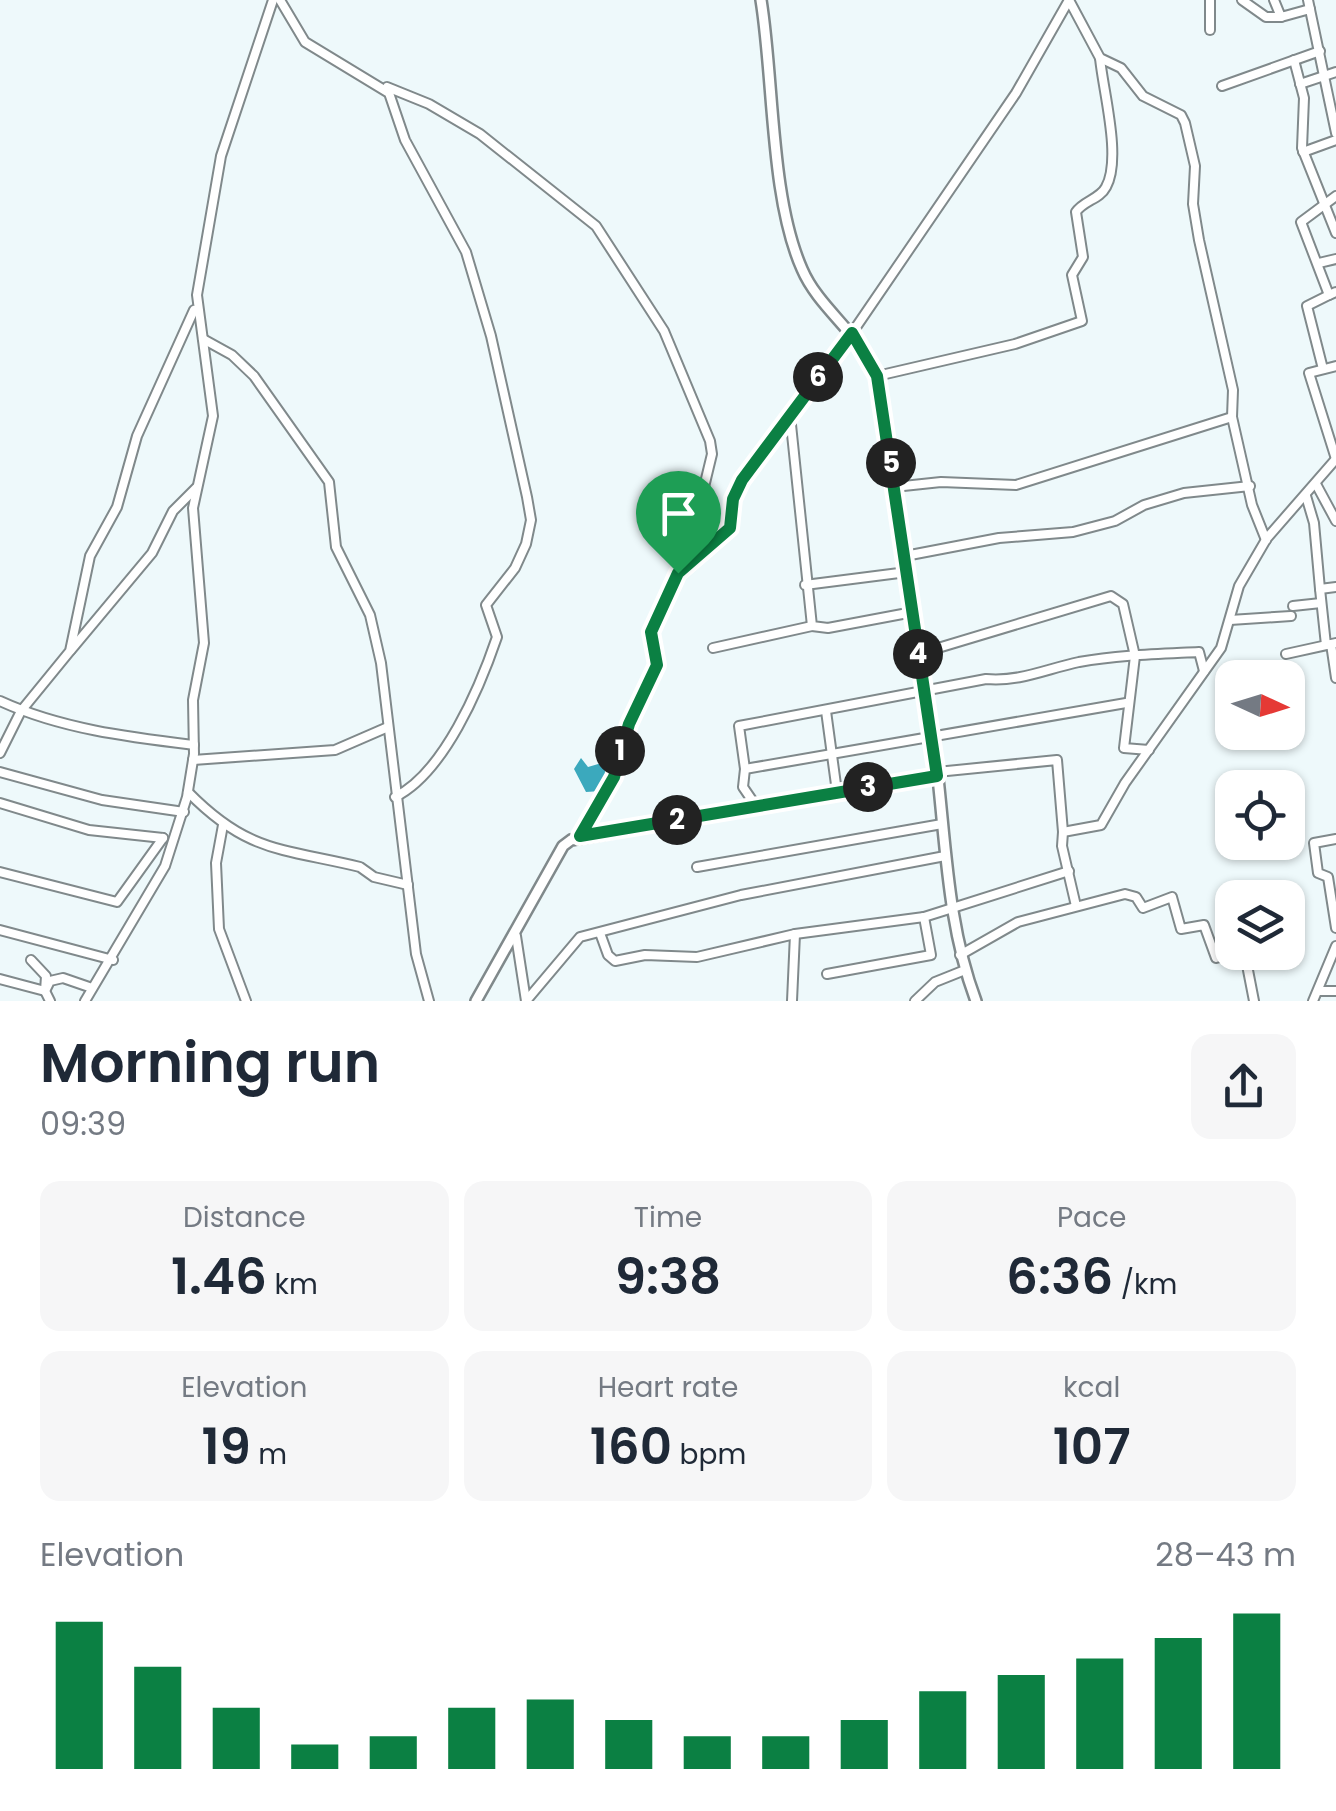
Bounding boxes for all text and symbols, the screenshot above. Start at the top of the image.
pin: 6 [793,352,843,402]
text: 6 [809,357,827,396]
pin: 5 [866,438,916,488]
text: 5 [882,443,900,482]
pin [636,471,721,574]
icon: arrive [651,486,706,541]
pin: 4 [893,629,943,679]
text: 4 [909,634,927,673]
north arrow [1215,660,1305,750]
map controls [1215,660,1305,970]
pin: 1 [595,726,645,776]
text: 1 [615,731,625,770]
pin: 3 [843,762,893,812]
text: 3 [860,767,876,806]
button: locate [1215,770,1305,860]
pin: 2 [652,795,702,845]
text: 2 [669,800,685,839]
button: layers [1215,880,1305,970]
text: Morning run [40,1024,380,1101]
button: share [1191,1034,1296,1139]
text: 09:39 [40,1101,126,1146]
text: Distance [183,1198,306,1237]
text: Time [634,1198,702,1237]
text: Pace [1057,1198,1126,1237]
text: 1.46 [171,1241,267,1312]
text: 9:38 [615,1241,721,1312]
text: 6:36 [1006,1241,1113,1312]
text: km [267,1265,318,1304]
text: /km [1113,1265,1177,1304]
text: Elevation [181,1368,307,1407]
text: Heart rate [598,1368,738,1407]
text: kcal [1063,1368,1120,1407]
text: 19 [201,1411,251,1482]
text: 160 [590,1411,672,1482]
text: 107 [1053,1411,1131,1482]
text: m [251,1435,287,1474]
text: bpm [672,1435,746,1474]
text: Elevation [40,1532,184,1577]
text: 28–43 m [1155,1532,1296,1577]

